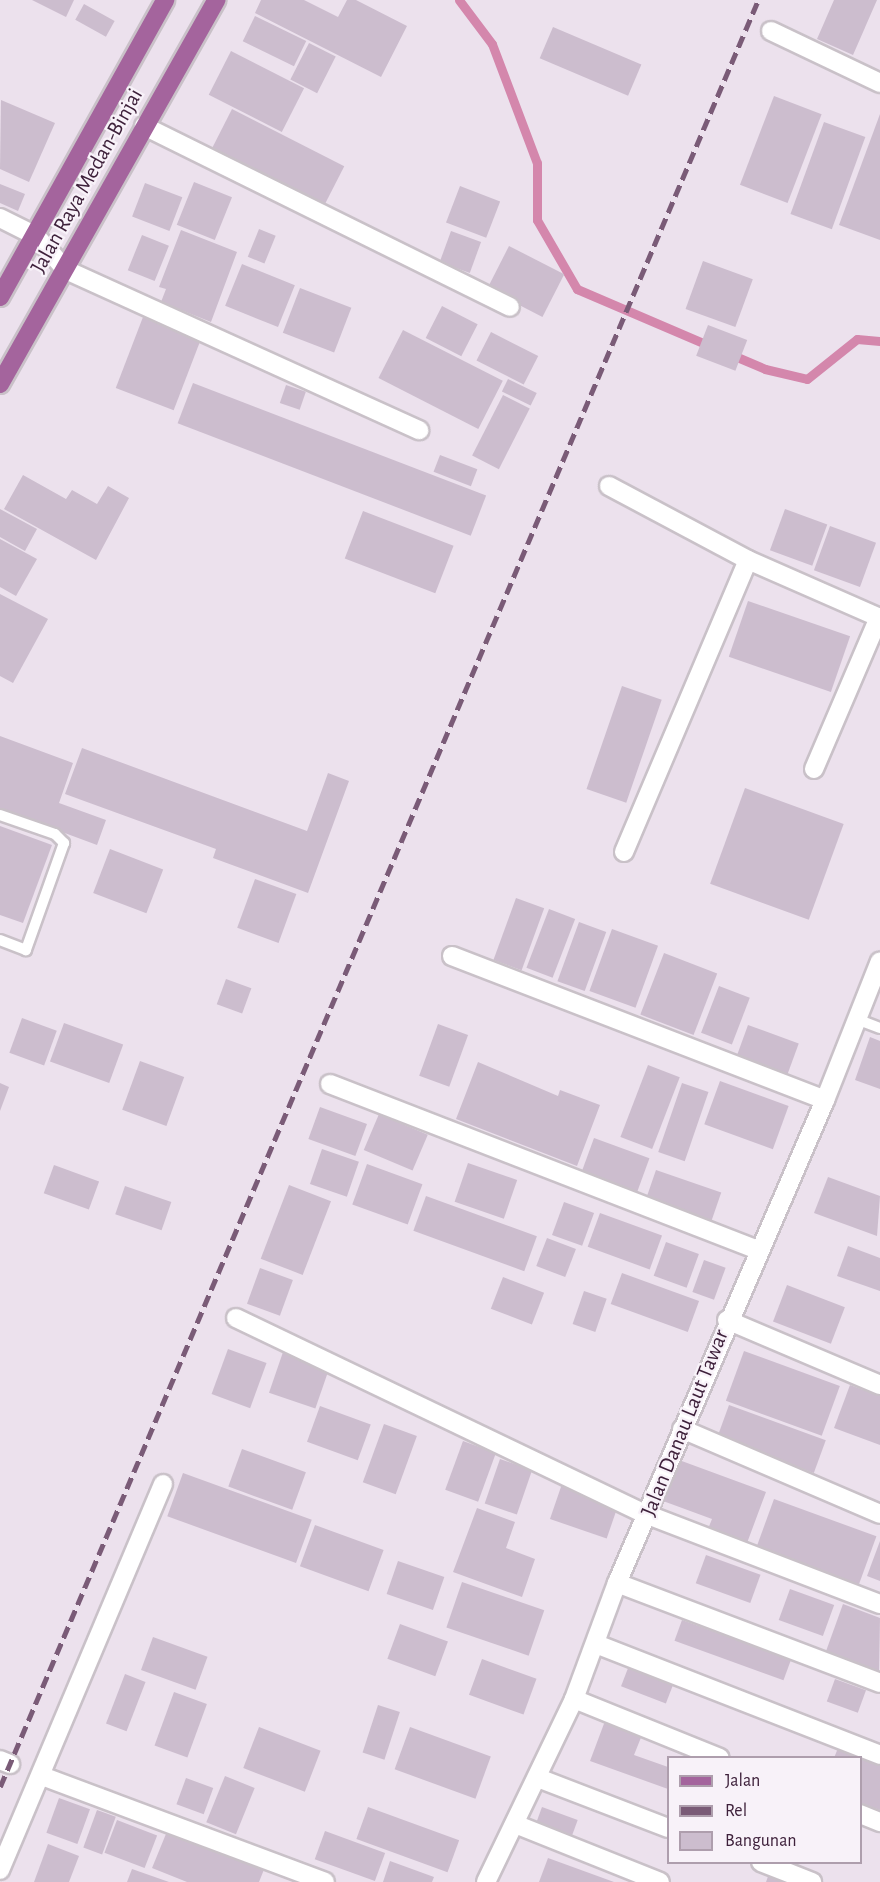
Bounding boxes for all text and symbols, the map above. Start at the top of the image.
street label: Jalan Raya Medan-Binjai [25,84,149,278]
street label: Jalan Danau Laut Tawar [635,1326,735,1520]
legend [667,1756,862,1864]
text: Jalan [725,1772,760,1790]
text: Rel [725,1802,747,1820]
text: Bangunan [725,1832,797,1850]

